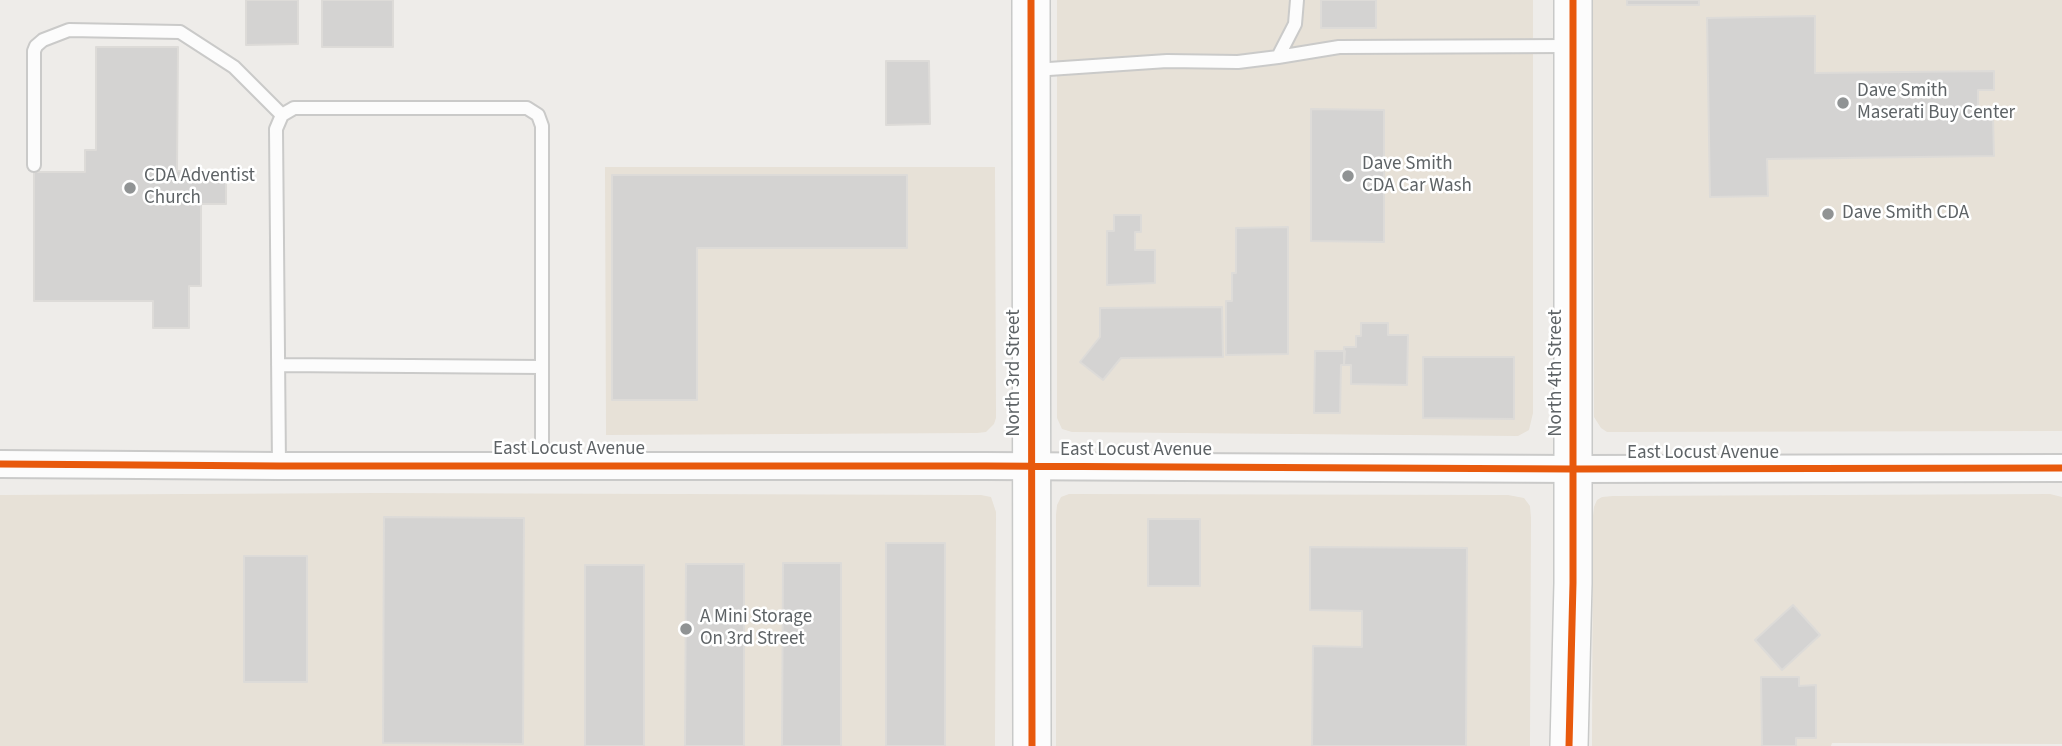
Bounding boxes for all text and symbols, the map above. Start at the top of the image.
place label: Dave Smith Maserati Buy Center [1857,81,2015,125]
marker: Dave Smith Maserati Buy Center [1835,95,1851,111]
place label: Dave Smith CDA Car Wash [1362,154,1472,198]
place label: CDA Adventist Church [144,166,255,210]
marker: Dave Smith CDA Car Wash [1340,168,1356,184]
marker: CDA Adventist Church [122,180,138,196]
place label: Dave Smith CDA [1842,203,1969,225]
marker: Dave Smith CDA [1820,206,1836,222]
street label: North 3rd Street [1004,309,1026,437]
street label: North 4th Street [1546,309,1568,437]
street label: East Locust Avenue [493,439,645,461]
street label: East Locust Avenue [1060,440,1212,462]
street label: East Locust Avenue [1627,443,1779,465]
place label: A Mini Storage On 3rd Street [700,607,812,651]
marker: A Mini Storage On 3rd Street [678,621,694,637]

